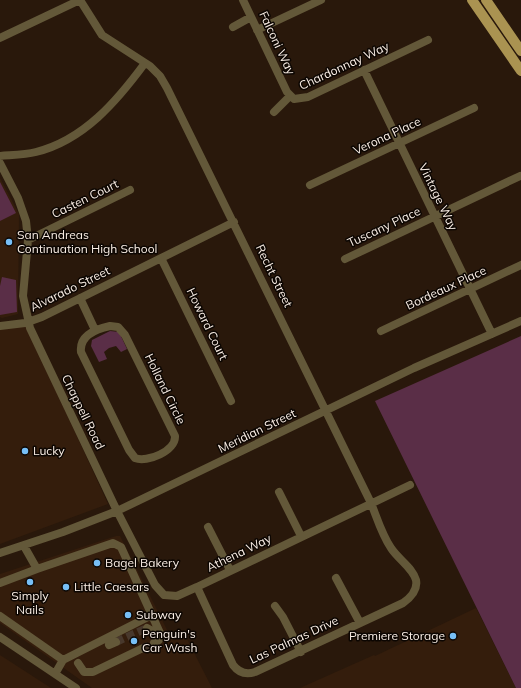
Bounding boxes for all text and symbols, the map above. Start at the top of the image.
street label: Falconi Way [256,9,299,78]
street label: Chardonnay Way [296,38,392,93]
street label: Verona Place [351,113,423,158]
street label: Vintage Way [416,161,461,233]
street label: Casten Court [49,176,121,221]
street label: Tuscany Place [345,203,423,250]
place label: San Andreas Continuation High School [17,227,157,256]
marker: San Andreas Continuation High School [4,237,14,247]
street label: Recht Street [253,242,296,310]
street label: Bordeaux Place [403,262,488,313]
street label: Alvarado Street [27,263,112,314]
street label: Howard Court [183,285,231,362]
street label: Holland Circle [142,351,189,427]
street label: Chappell Road [59,372,108,452]
street label: Meridian Street [215,405,298,456]
place label: Lucky [33,443,65,458]
marker: Lucky [20,446,30,456]
street label: Athena Way [204,530,274,575]
place label: Bagel Bakery [105,555,180,570]
marker: Bagel Bakery [92,558,102,568]
marker: Simply Nails [25,577,35,587]
place label: Little Caesars [74,579,149,594]
marker: Little Caesars [61,582,71,592]
place label: Simply Nails [11,588,49,617]
place label: Subway [136,607,182,622]
marker: Subway [123,610,133,620]
street label: Las Palmas Drive [247,612,341,667]
place label: Penguin's Car Wash [142,626,198,655]
place label: Premiere Storage [349,628,445,643]
marker: Premiere Storage [448,631,458,641]
marker: Penguin's Car Wash [129,636,139,646]

